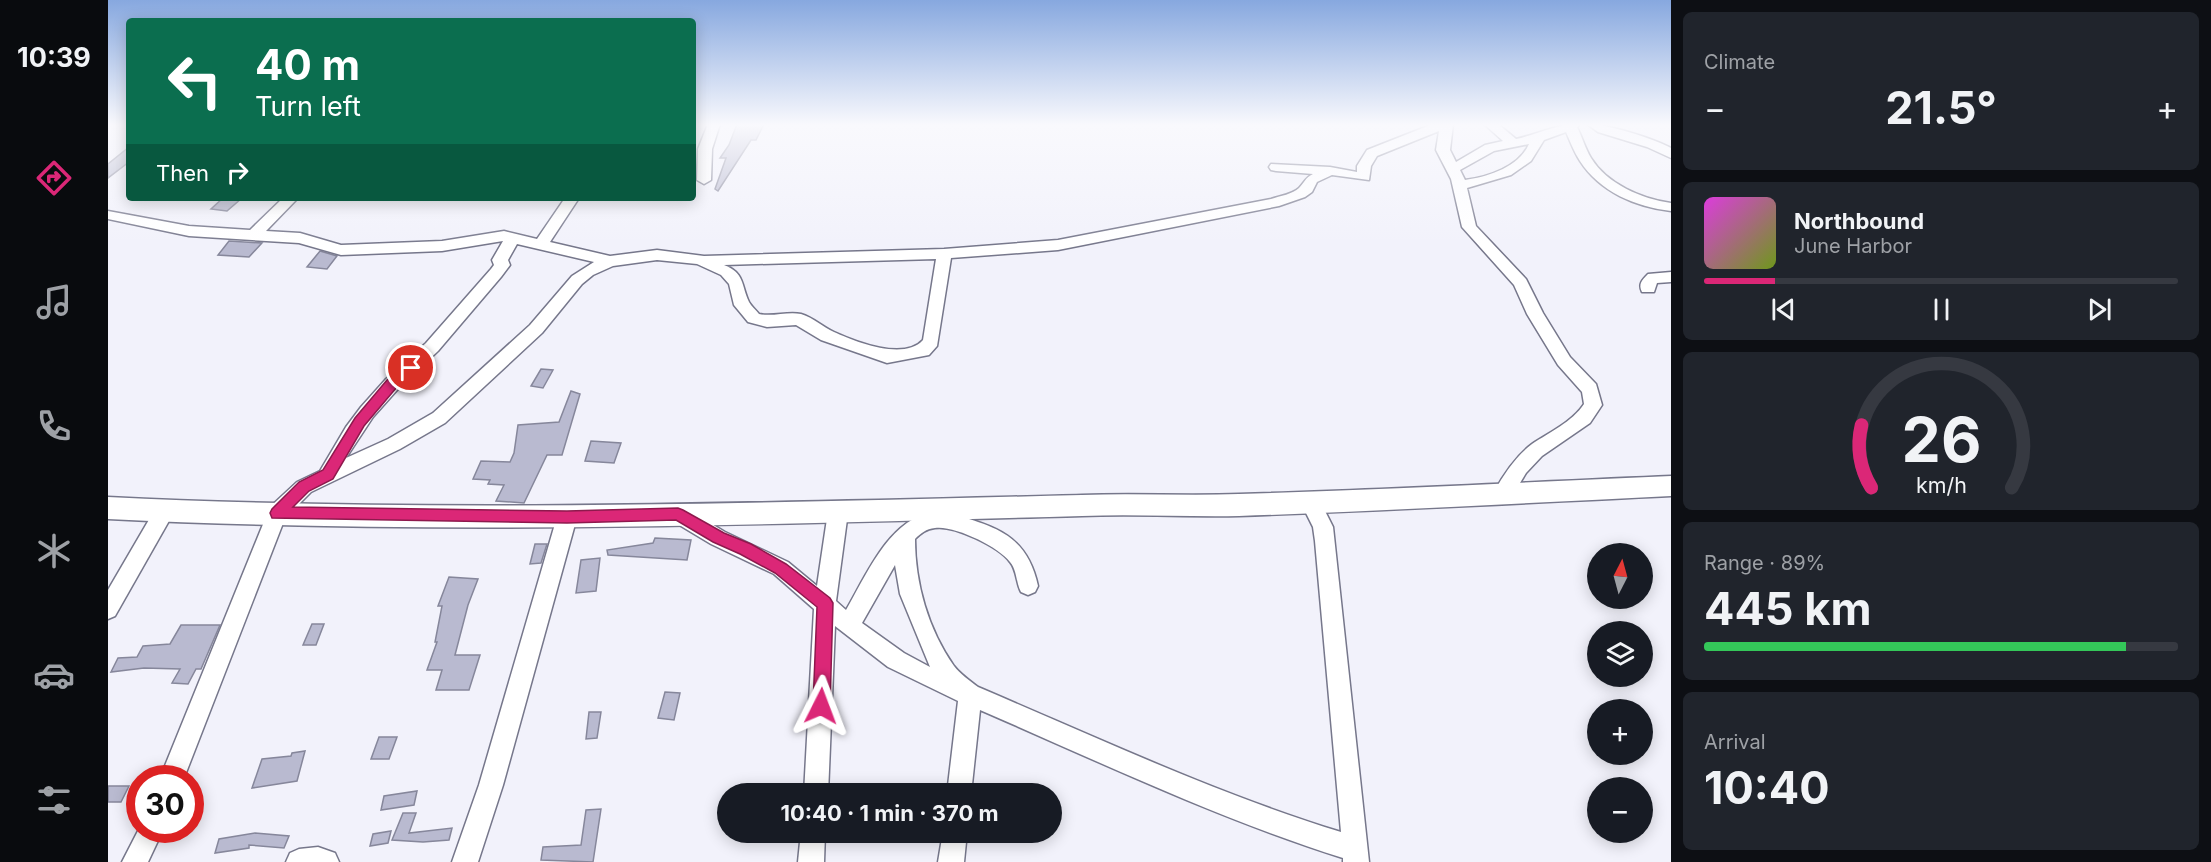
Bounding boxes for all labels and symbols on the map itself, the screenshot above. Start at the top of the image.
pin [385,342,436,393]
north arrow [1587,543,1653,609]
position arrow [789,674,853,738]
speed limit sign: 30 [126,765,204,843]

